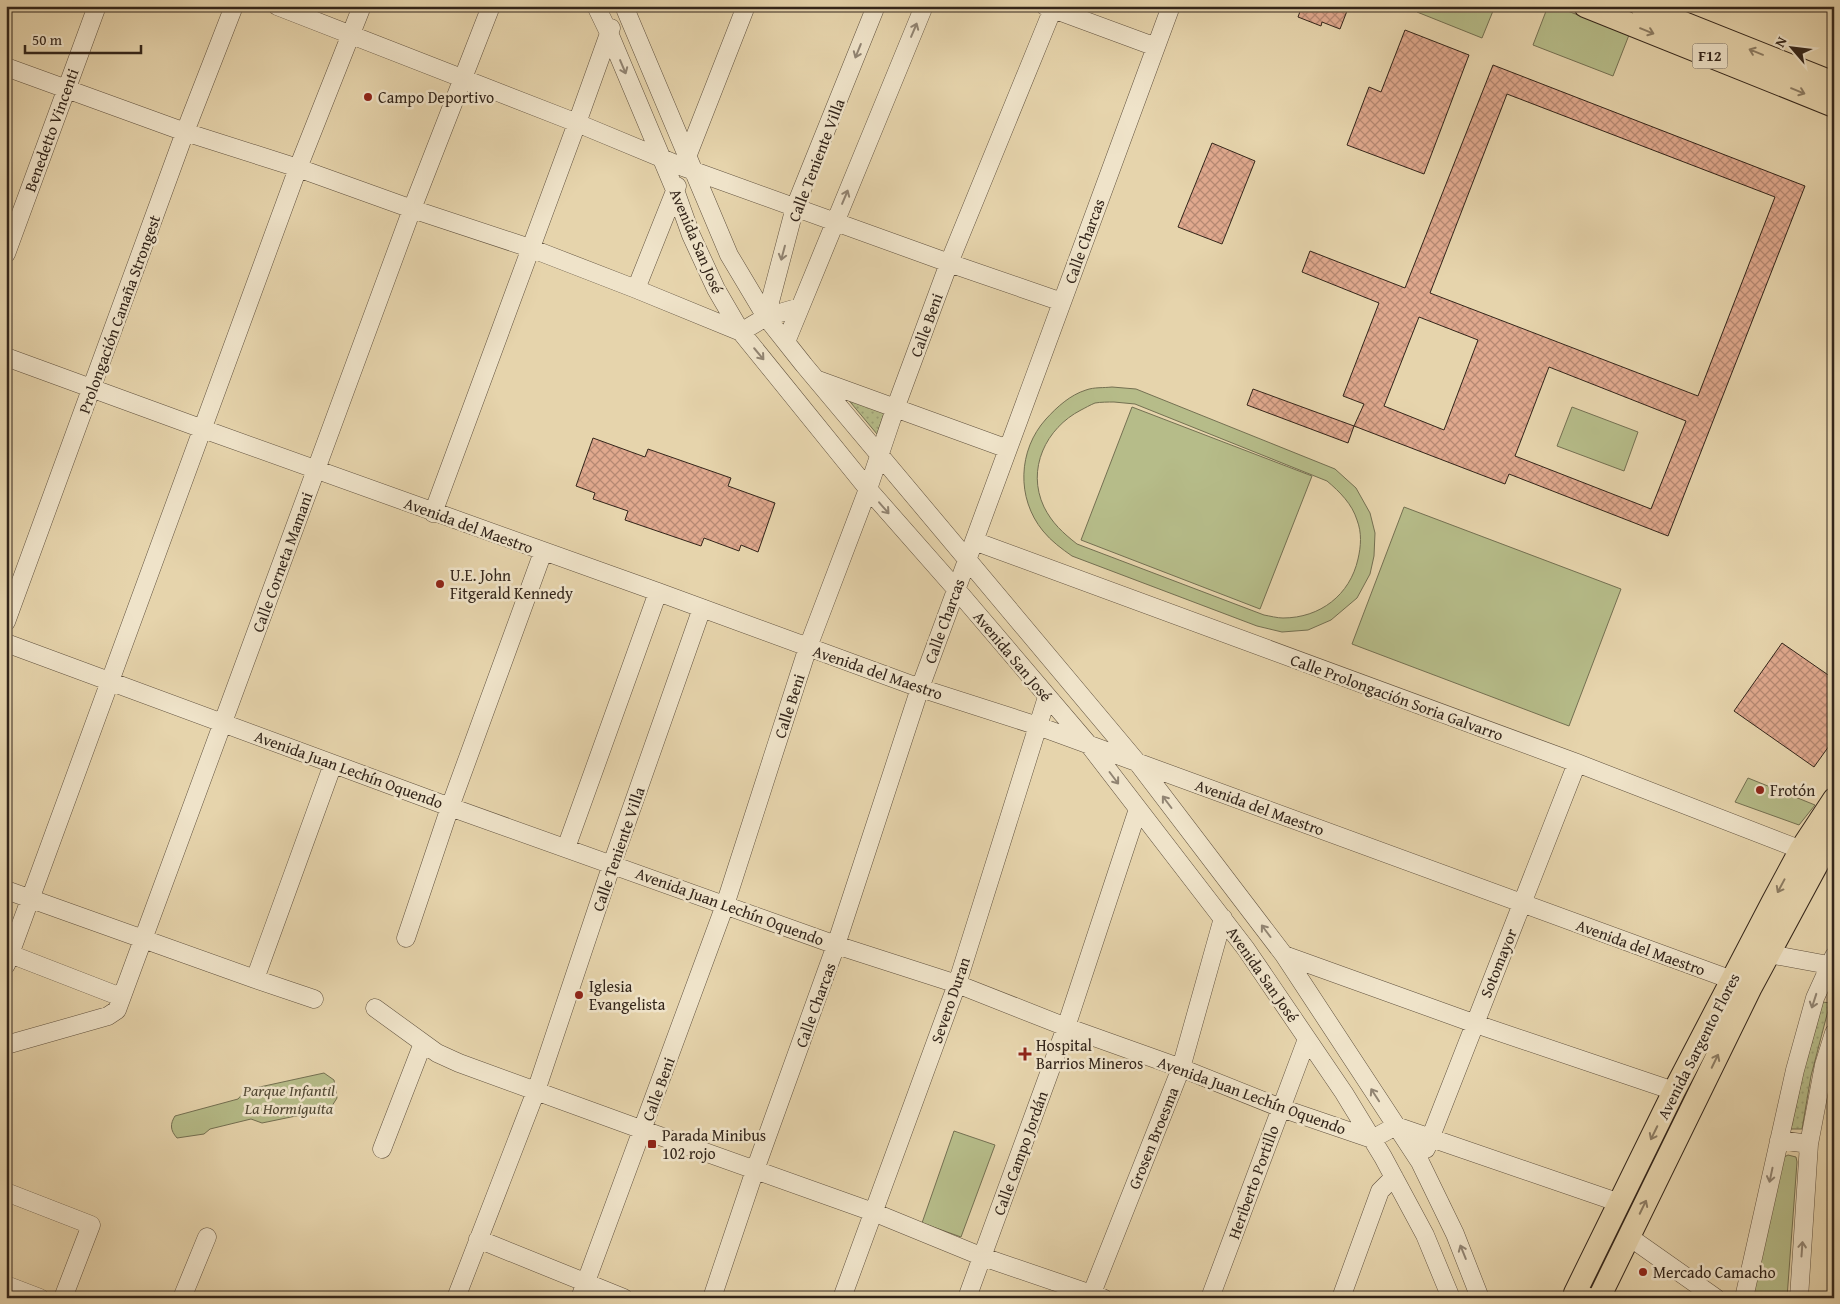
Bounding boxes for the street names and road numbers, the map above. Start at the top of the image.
road number: F12 [1692,44,1728,68]
street label: Benedetto Vincenti [18,64,85,195]
street label: Calle Teniente Villa [781,94,851,225]
street label: Avenida San José [664,185,730,297]
street label: Calle Charcas [1058,195,1110,287]
street label: Prolongación Canaña Strongest [72,211,166,417]
street label: Calle Beni [903,289,949,360]
street label: Calle Corneta Mamani [245,488,319,636]
street label: Avenida del Maestro [401,490,537,560]
street label: Calle Charcas [918,575,970,667]
street label: Avenida San José [968,605,1058,707]
street label: Avenida del Maestro [810,639,946,705]
street label: Calle Prolongación Soria Galvarro [1287,647,1507,747]
street label: Calle Beni [767,670,811,741]
street label: Avenida Juan Lechín Oquendo [251,724,447,814]
street label: Avenida del Maestro [1192,772,1328,842]
street label: Calle Teniente Villa [585,783,651,915]
street label: Avenida Juan Lechín Oquendo [632,861,828,951]
street label: Avenida del Maestro [1573,912,1709,982]
street label: Avenida San José [1221,921,1305,1027]
street label: Sotomayor [1473,924,1523,1001]
street label: Severo Duran [924,954,976,1046]
street label: Calle Charcas [789,959,841,1051]
street label: Avenida Sargento Flores [1651,969,1745,1123]
street label: Avenida Juan Lechín Oquendo [1154,1050,1350,1140]
street label: Calle Beni [635,1053,681,1124]
street label: Grosen Broesma [1122,1083,1185,1193]
street label: Calle Campo Jordán [986,1088,1054,1218]
street label: Heriberto Portillo [1221,1122,1285,1242]

